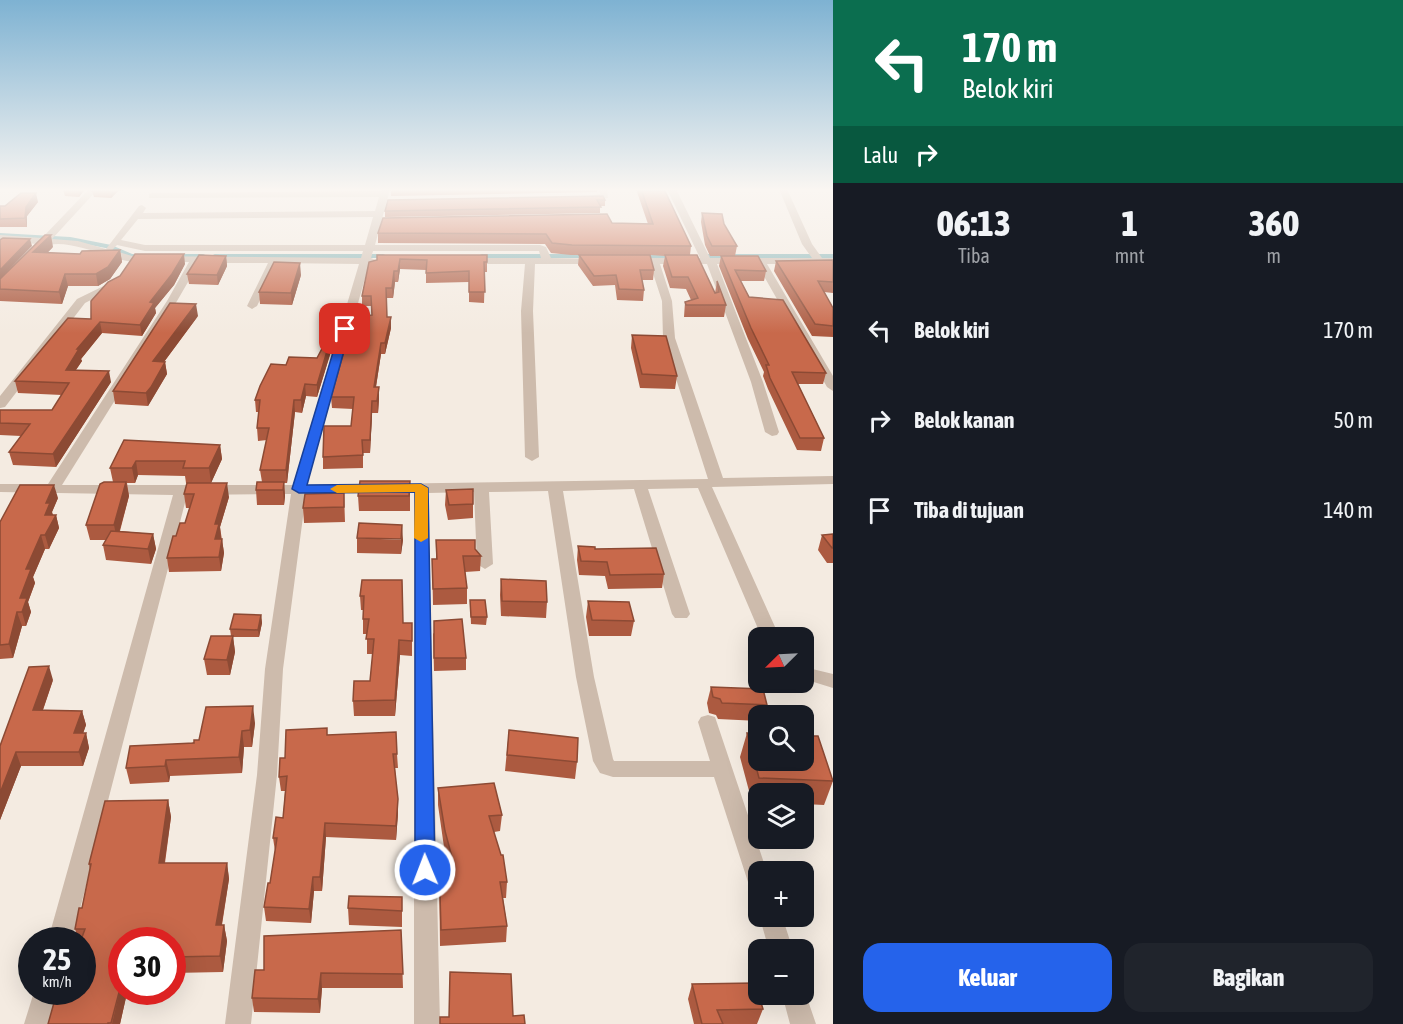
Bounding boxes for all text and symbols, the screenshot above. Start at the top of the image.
text: 170 m [962,23,1057,71]
icon: left [863,24,941,102]
text: Belok kiri [962,73,1054,104]
icon: right [910,138,943,171]
text: Lalu [863,142,898,168]
text: 06:13 [937,202,1011,244]
text: 1 [1121,202,1138,244]
text: 360 [1248,202,1299,244]
text: Tiba [958,244,990,267]
text: mnt [1115,244,1145,267]
text: m [1267,244,1281,267]
pin [319,303,370,354]
icon: arrive [328,312,361,345]
icon: left [863,314,896,347]
text: Belok kiri [914,317,989,343]
text: 170 m [1323,317,1373,343]
icon: right [863,404,896,437]
text: Belok kanan [914,407,1015,433]
text: 50 m [1333,407,1373,433]
icon: arrive [863,494,896,527]
text: Tiba di tujuan [914,497,1024,523]
text: 140 m [1323,497,1373,523]
north arrow [748,627,814,693]
map controls [748,627,814,1005]
button: search [748,705,814,771]
button: layers [748,783,814,849]
position arrow [393,838,457,902]
button: + [748,861,814,927]
speed limit sign: 30 [108,927,186,1005]
button: − [748,939,814,1005]
text: 25 [43,942,71,976]
button: Keluar [863,943,1112,1012]
button: Bagikan [1124,943,1373,1012]
text: km/h [42,973,72,990]

